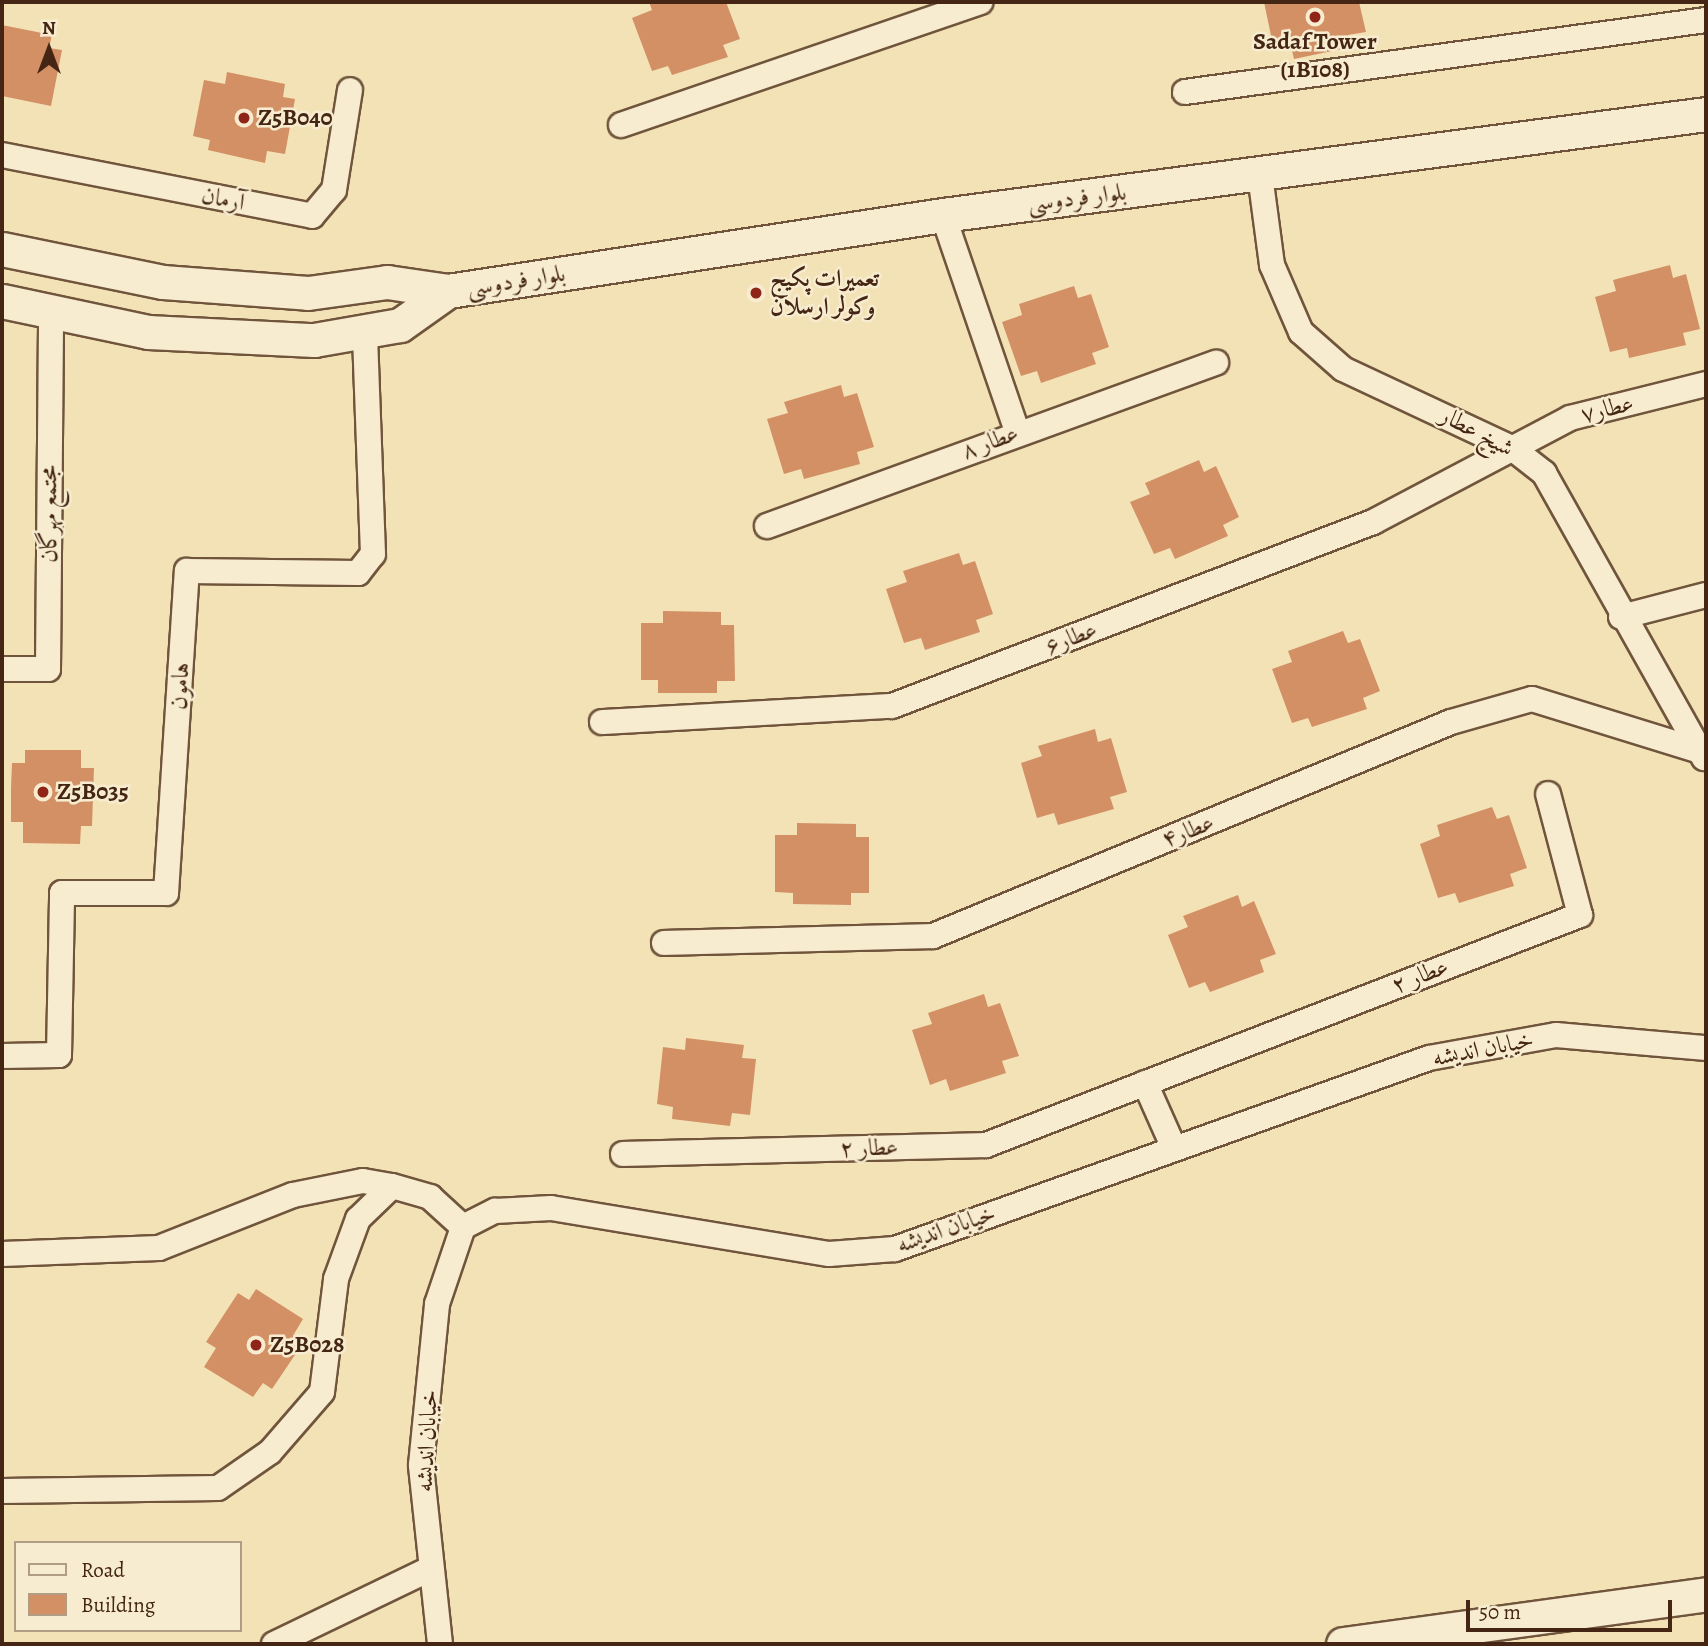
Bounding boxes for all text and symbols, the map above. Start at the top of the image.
marker: Sadaf Tower (1B108) [1307,9,1323,25]
north arrow [14,14,84,84]
text: N [42,15,56,41]
place label: Sadaf Tower (1B108) [1253,28,1377,84]
place label: Z5B040 [258,104,333,132]
marker: Z5B040 [236,110,252,126]
street label: بلوار فردوسی [1026,178,1128,218]
street label: آرمان [199,181,247,217]
street label: بلوار فردوسی [465,259,567,303]
place label: تعمیرات پکیج وکولر ارسلان [770,265,879,321]
marker: تعمیرات پکیج وکولر ارسلان [748,285,764,301]
street label: عطار۷ [1577,389,1637,429]
street label: شیخ عطار [1435,401,1519,463]
street label: عطار ۸ [958,418,1022,466]
street label: مجتمع مهرگان [35,465,63,563]
street label: عطار۶ [1041,615,1101,661]
street label: هامون [164,661,196,711]
place label: Z5B035 [57,778,129,806]
marker: Z5B035 [35,784,51,800]
street label: عطار۴ [1158,808,1218,854]
street label: عطار ۲ [1388,952,1452,1000]
street label: خیابان اندیشه [1430,1025,1536,1073]
street label: عطار ۲ [839,1133,899,1163]
street label: خیابان اندیشه [893,1199,999,1259]
place label: Z5B028 [270,1331,344,1359]
marker: Z5B028 [248,1337,264,1353]
street label: خیابان اندیشه [410,1389,444,1493]
legend [14,1541,242,1632]
text: Road [81,1556,125,1584]
scale bar [1470,1586,1676,1630]
text: Building [81,1591,155,1619]
text: 50 m [1479,1598,1521,1626]

